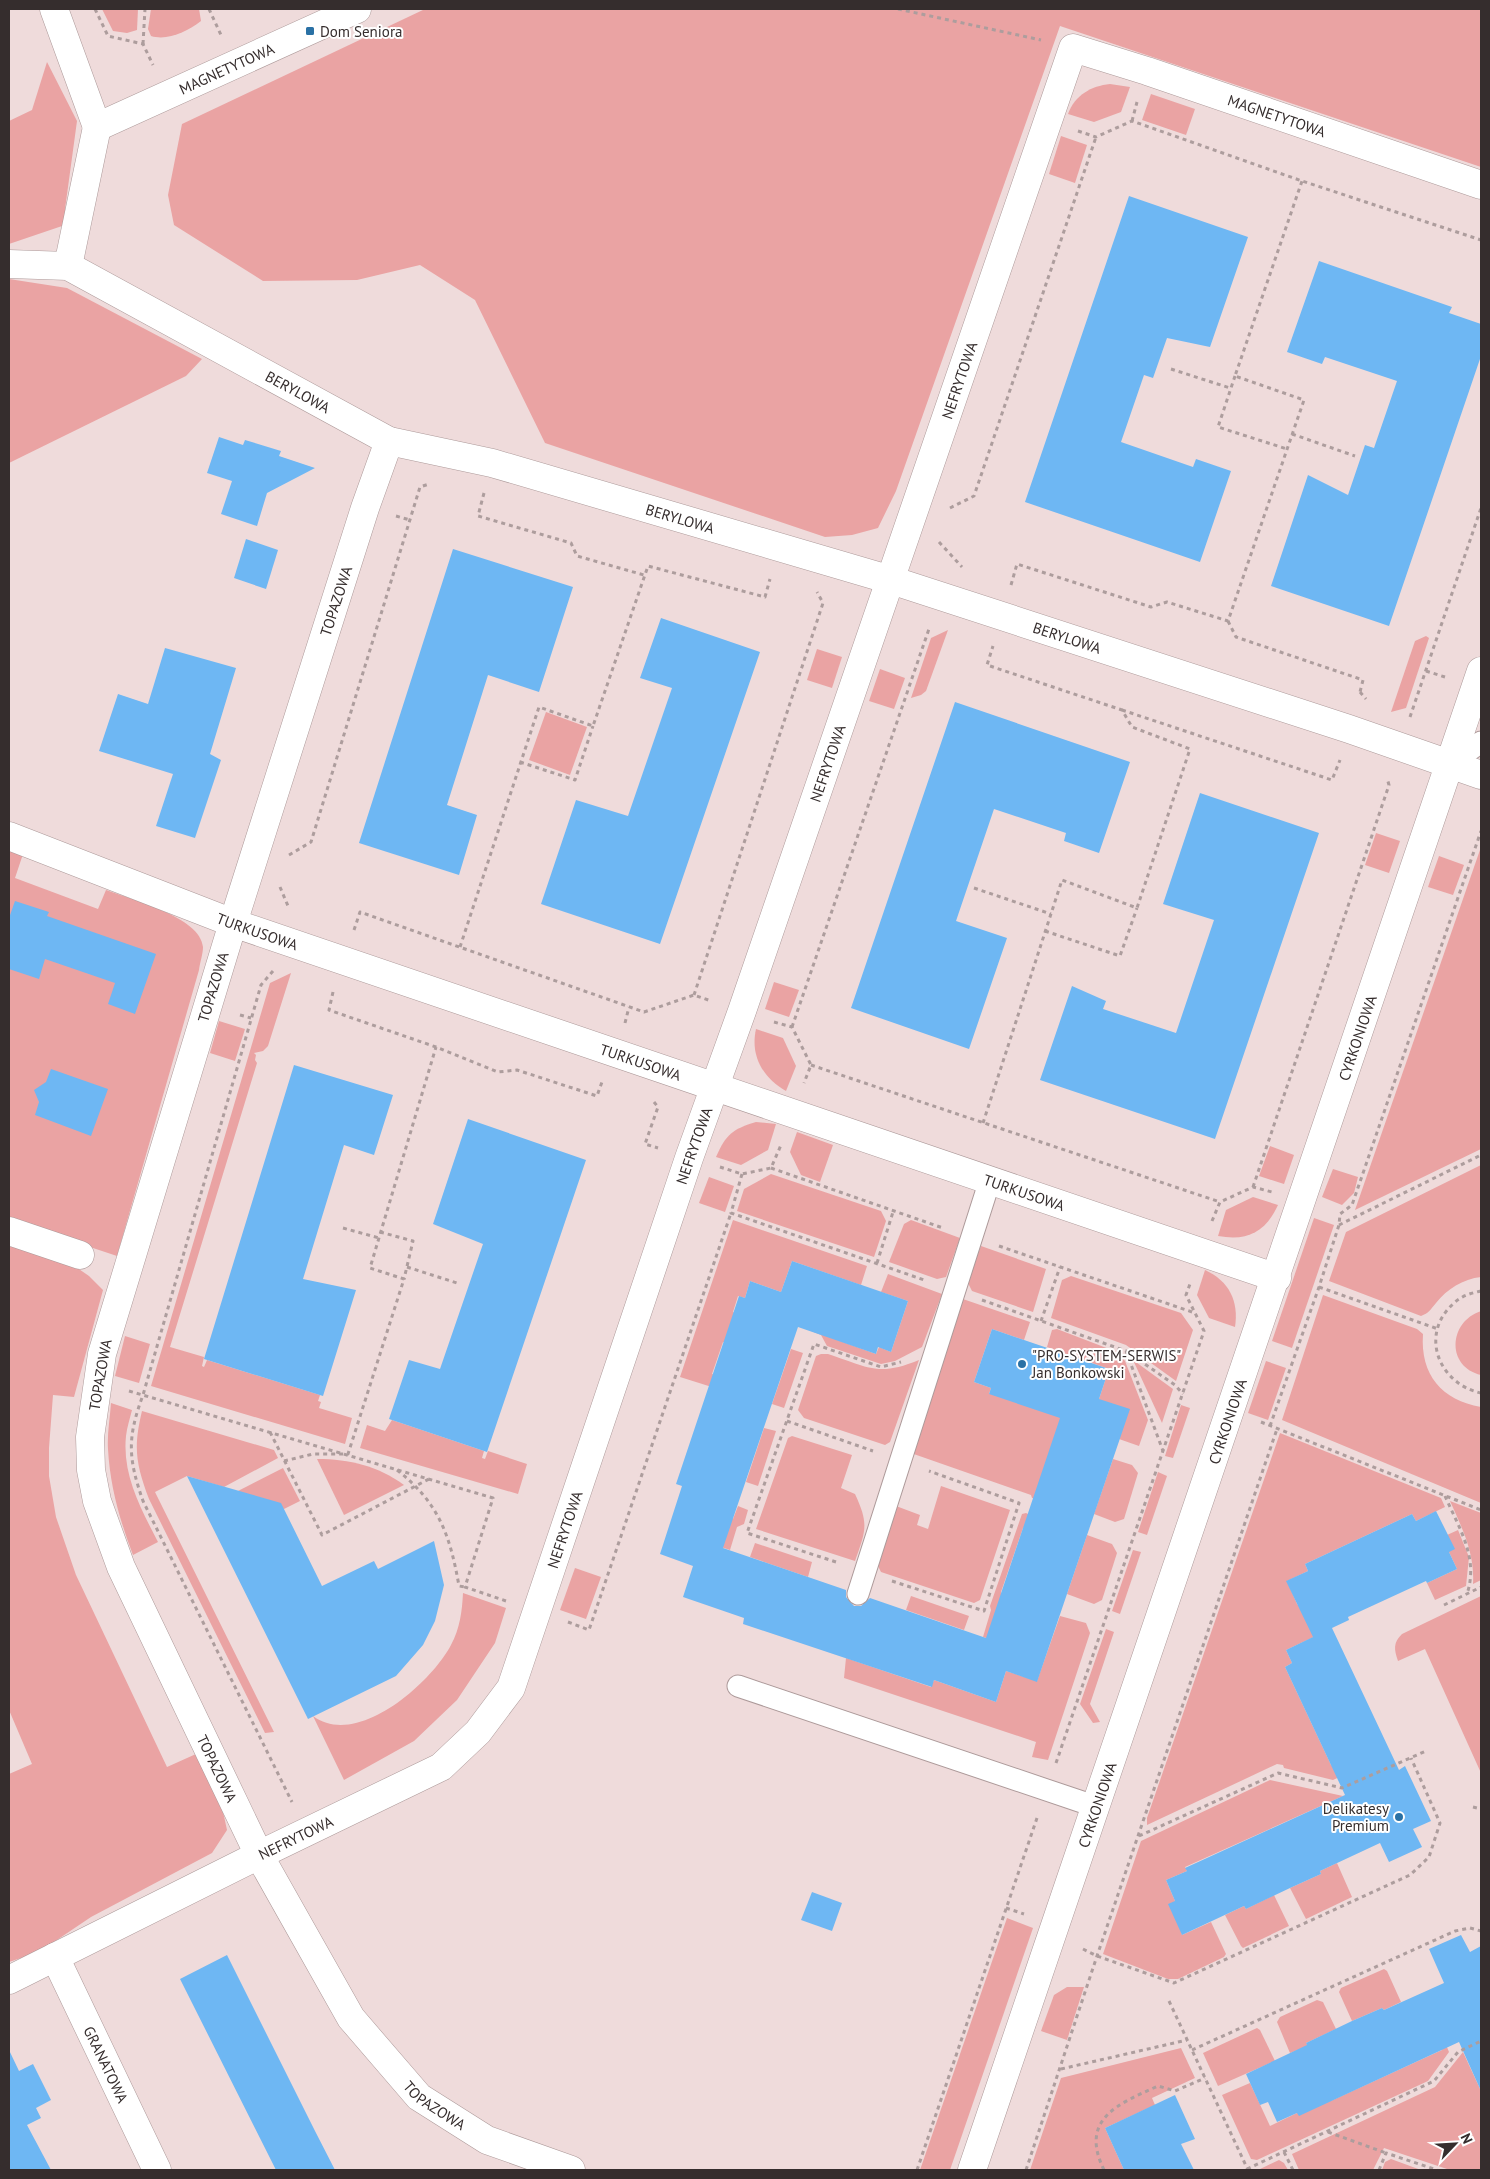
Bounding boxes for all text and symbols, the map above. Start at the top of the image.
place label: Dom Seniora [320,22,402,41]
marker: Dom Seniora [304,25,316,37]
street label: MAGNETYTOWA [176,38,277,98]
street label: MAGNETYTOWA [1225,90,1329,141]
street label: NEFRYTOWA [937,339,981,421]
street label: BERYLOWA [262,366,334,417]
street label: BERYLOWA [643,499,717,537]
street label: TOPAZOWA [316,563,356,638]
street label: BERYLOWA [1031,617,1104,657]
street label: NEFRYTOWA [805,722,849,804]
street label: TURKUSOWA [214,908,301,954]
street label: TOPAZOWA [193,949,233,1024]
street label: CYRKONIOWA [1334,992,1380,1083]
street label: TURKUSOWA [598,1039,684,1084]
street label: NEFRYTOWA [671,1104,716,1187]
street label: TURKUSOWA [981,1169,1068,1215]
street label: TOPAZOWA [84,1337,116,1412]
place label: "PRO-SYSTEM-SERWIS" Jan Bonkowski [1031,1346,1181,1382]
marker: "PRO-SYSTEM-SERWIS" Jan Bonkowski [1016,1358,1028,1370]
street label: CYRKONIOWA [1204,1376,1251,1467]
street label: NEFRYTOWA [542,1488,586,1571]
street label: TOPAZOWA [193,1731,242,1805]
street label: CYRKONIOWA [1073,1759,1120,1850]
place label: Delikatesy Premium [1323,1799,1389,1835]
street label: NEFRYTOWA [255,1811,336,1863]
marker: Delikatesy Premium [1393,1811,1405,1823]
street label: GRANATOWA [80,2023,133,2106]
street label: TOPAZOWA [400,2077,470,2134]
north arrow [1430,2119,1480,2169]
text: N [1457,2131,1477,2146]

